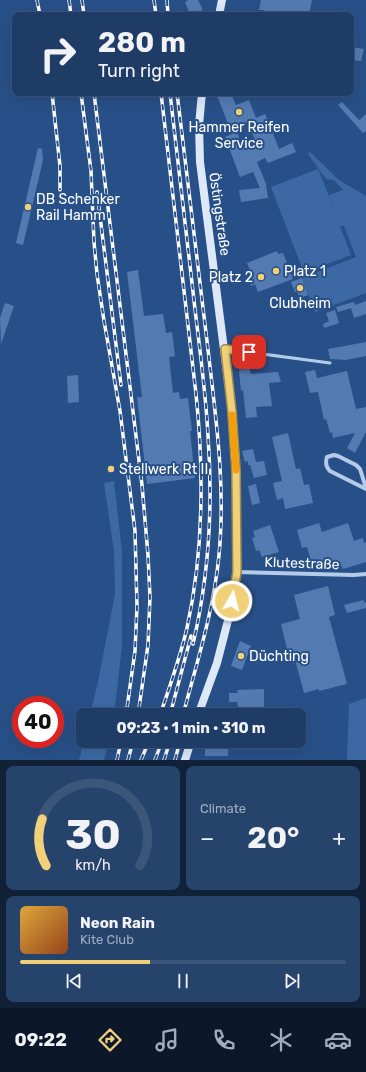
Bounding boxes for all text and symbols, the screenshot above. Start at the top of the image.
text: 280 m [98,26,186,59]
icon: right [32,28,84,80]
text: Turn right [98,60,180,82]
marker: Hammer Reifen Service [234,107,244,117]
place label: Hammer Reifen Service [189,119,289,152]
street label: Östingstraße [205,171,234,257]
place label: DB Schenker Rail Hamm [36,191,120,224]
marker: DB Schenker Rail Hamm [23,202,33,212]
place label: Platz 1 [284,263,326,280]
marker: Platz 1 [271,266,281,276]
place label: Platz 2 [209,269,253,286]
marker: Platz 2 [256,272,266,282]
marker: Clubheim [295,283,305,293]
place label: Clubheim [269,295,331,312]
pin [232,335,266,369]
icon: arrive [238,341,260,363]
place label: Stellwerk Rt II [119,461,208,478]
marker: Stellwerk Rt II [106,464,116,474]
street label: Klutestraße [264,554,340,573]
position arrow [211,580,253,622]
place label: Düchting [249,648,309,665]
marker: Düchting [236,651,246,661]
speed limit sign: 40 [12,696,64,748]
text: 09:23 · 1 min · 310 m [116,719,266,737]
text: Climate [200,801,246,816]
text: 30 [65,810,121,859]
text: 20° [247,820,299,856]
text: − [200,825,214,852]
text: + [332,825,346,852]
text: km/h [75,857,111,874]
text: Neon Rain [80,914,155,932]
text: Kite Club [80,932,134,947]
icon: previous [63,970,85,992]
icon: pause [172,970,194,992]
icon: next [281,970,303,992]
icon: directions [96,1026,124,1054]
icon: music [153,1026,181,1054]
icon: phone [210,1026,238,1054]
icon: climate [267,1026,295,1054]
icon: car [324,1026,352,1054]
text: 09:22 [14,1029,67,1051]

